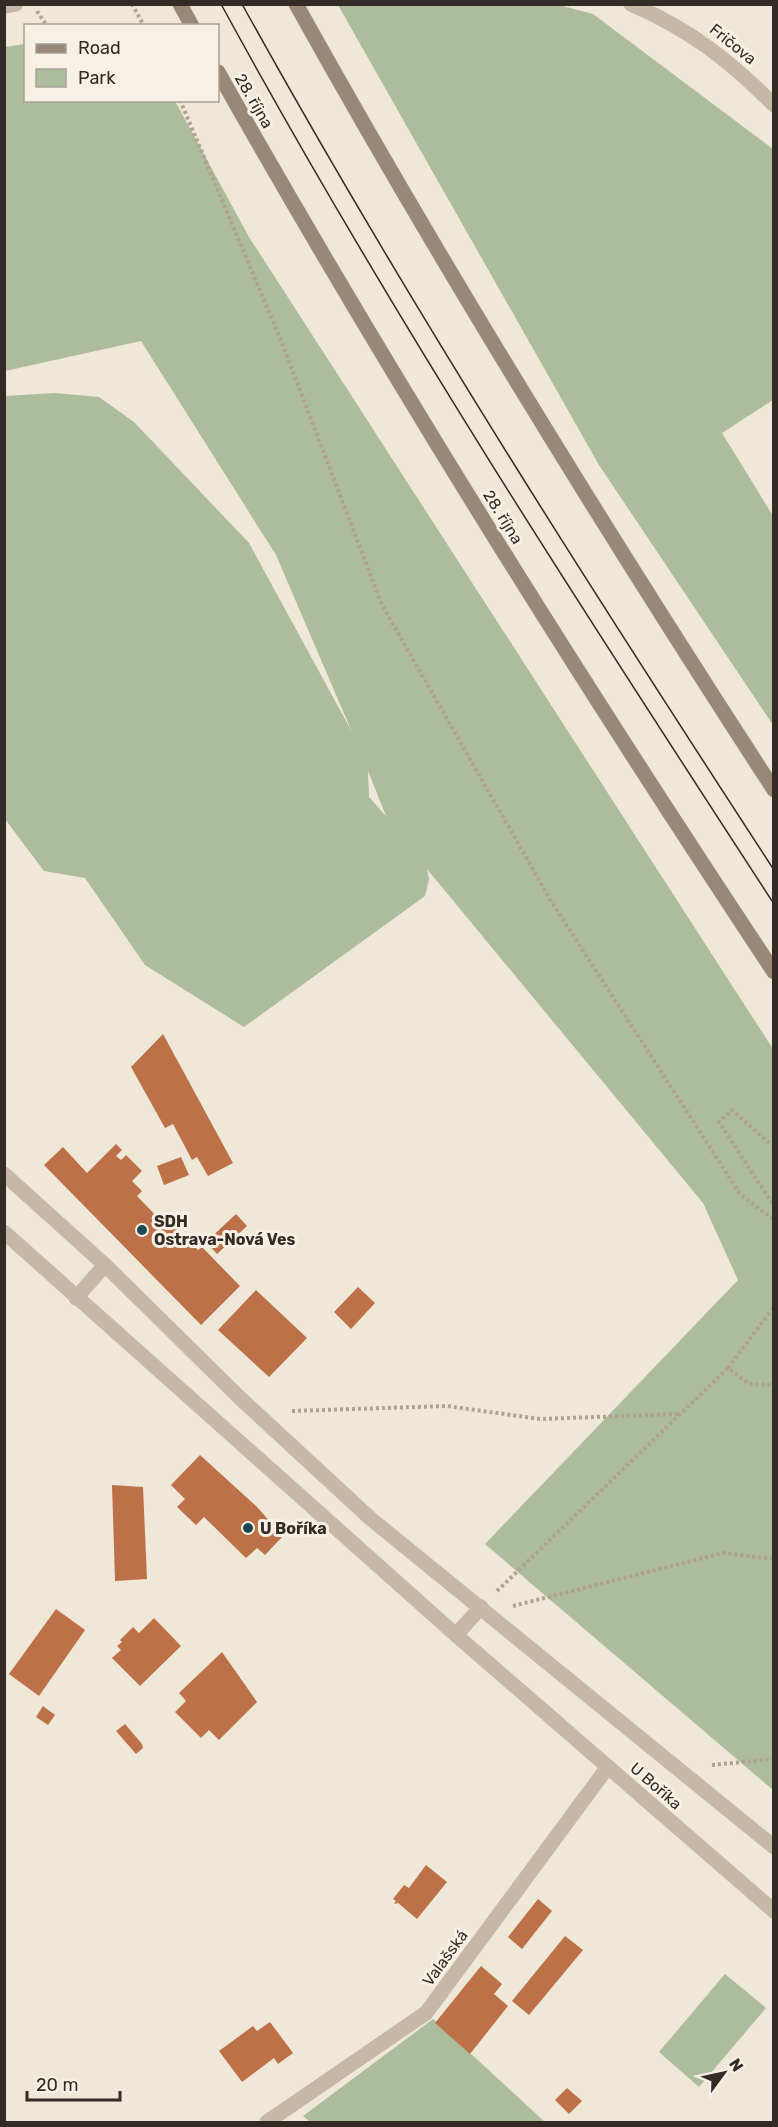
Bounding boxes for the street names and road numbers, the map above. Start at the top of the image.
street label: Fričova [706,20,760,68]
street label: 28. října [231,70,277,132]
street label: 28. října [479,486,527,548]
street label: U Boříka [626,1759,686,1813]
street label: Valašská [418,1926,472,1990]

